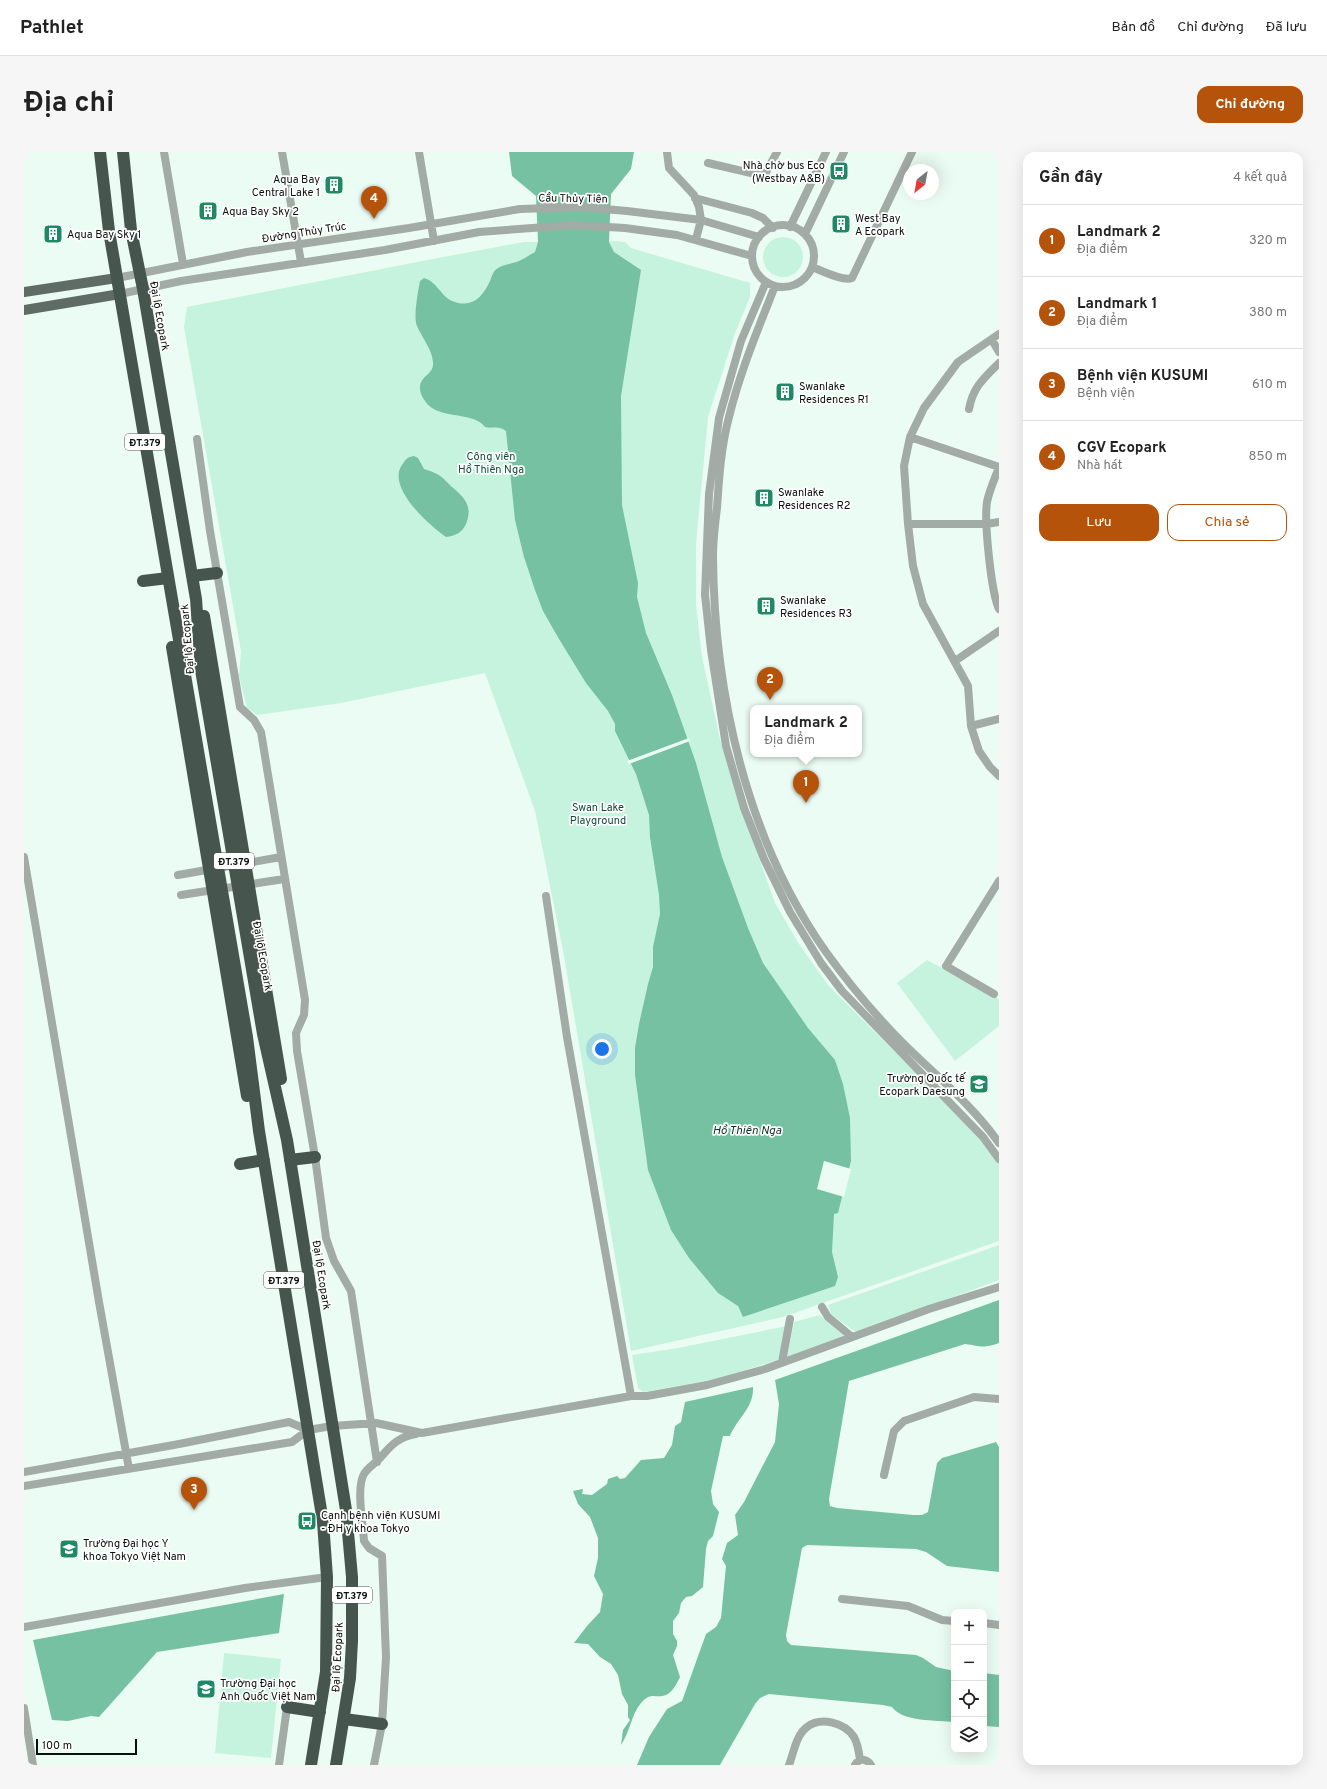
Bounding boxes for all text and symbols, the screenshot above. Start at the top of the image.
text: Pathlet [20,16,84,40]
text: Bản đồ [1111,19,1155,36]
text: Chỉ đường [1177,19,1244,36]
text: Đã lưu [1266,19,1307,36]
text: Địa chỉ [24,86,114,122]
button: Chỉ đường [1197,86,1303,123]
place label: Nhà chờ bus Eco (Westbay A&B) [743,159,825,186]
bus stop icon: Nhà chờ bus Eco (Westbay A&B) [828,160,850,182]
north arrow [903,164,939,200]
text: Gần đây [1039,167,1103,189]
text: 4 kết quả [1233,170,1287,186]
place label: Aqua Bay Central Lake 1 [252,173,320,200]
building icon: Aqua Bay Central Lake 1 [323,174,345,196]
pin: 4 [361,186,387,219]
street label: Cầu Thủy Tiên [538,191,608,207]
building icon: Aqua Bay Sky 2 [197,200,219,222]
place label: Aqua Bay Sky 2 [222,205,299,219]
place label: West Bay A Ecopark [855,212,905,239]
building icon: West Bay A Ecopark [830,213,852,235]
street label: Đường Thủy Trúc [261,219,347,247]
building icon: Aqua Bay Sky 1 [42,223,64,245]
text: Landmark 2 [1077,223,1161,242]
place label: Aqua Bay Sky 1 [67,228,141,242]
text: 1 [1049,233,1055,249]
text: 320 m [1249,233,1287,249]
text: Địa điểm [1077,242,1128,258]
street label: Đại lộ Ecopark [146,280,172,352]
text: Landmark 1 [1077,295,1157,314]
text: 2 [1048,305,1056,321]
text: 380 m [1249,305,1287,321]
text: Địa điểm [1077,314,1128,330]
text: Bệnh viện KUSUMI [1077,367,1208,386]
text: 3 [1048,377,1056,393]
text: 610 m [1252,377,1287,393]
place label: Swanlake Residences R1 [799,380,869,407]
building icon: Swanlake Residences R1 [774,381,796,403]
text: Bệnh viện [1077,386,1135,402]
road number: ĐT.379 [125,434,165,450]
text: CGV Ecopark [1077,439,1167,458]
text: 4 [1048,449,1056,465]
text: 850 m [1249,449,1287,465]
park label: Công viên Hồ Thiên Nga [458,450,524,477]
text: Nhà hát [1077,458,1123,474]
place label: Swanlake Residences R2 [778,486,850,513]
building icon: Swanlake Residences R2 [753,487,775,509]
button: Lưu [1039,504,1159,541]
button: Chia sẻ [1167,504,1287,541]
place label: Swanlake Residences R3 [780,594,852,621]
building icon: Swanlake Residences R3 [755,595,777,617]
street label: Đại lộ Ecopark [178,603,198,675]
pin: 2 [757,667,783,700]
popup [750,705,862,757]
text: Landmark 2 [764,714,848,733]
text: Địa điểm [764,733,815,749]
pin: 1 [793,770,819,803]
park label: Swan Lake Playground [570,801,626,828]
road number: ĐT.379 [214,853,254,869]
street label: Đại lộ Ecopark [249,920,275,992]
your location [592,1039,612,1059]
place label: Trường Quốc tế Ecopark Daesung [879,1072,967,1099]
school or university icon: Trường Quốc tế Ecopark Daesung [968,1073,990,1095]
water label: Hồ Thiên Nga [712,1123,782,1139]
street label: Đại lộ Ecopark [309,1239,333,1311]
road number: ĐT.379 [264,1272,304,1288]
pin: 3 [181,1477,207,1510]
place label: Cạnh bệnh viện KUSUMI - ĐH y khoa Tokyo [321,1509,440,1536]
bus stop icon: Cạnh bệnh viện KUSUMI - ĐH y khoa Tokyo [296,1510,318,1532]
place label: Trường Đại học Y khoa Tokyo Việt Nam [83,1537,186,1564]
school or university icon: Trường Đại học Y khoa Tokyo Việt Nam [58,1538,80,1560]
road number: ĐT.379 [332,1587,372,1603]
map controls [951,1609,987,1753]
button: + [951,1609,987,1645]
street label: Đại lộ Ecopark [329,1621,347,1693]
button: − [951,1645,987,1681]
place label: Trường Đại học Anh Quốc Việt Nam [220,1677,316,1704]
school or university icon: Trường Đại học Anh Quốc Việt Nam [195,1678,217,1700]
button: locate [951,1681,987,1717]
button: layers [951,1717,987,1753]
scale bar [36,1737,137,1756]
text: 100 m [42,1739,72,1753]

